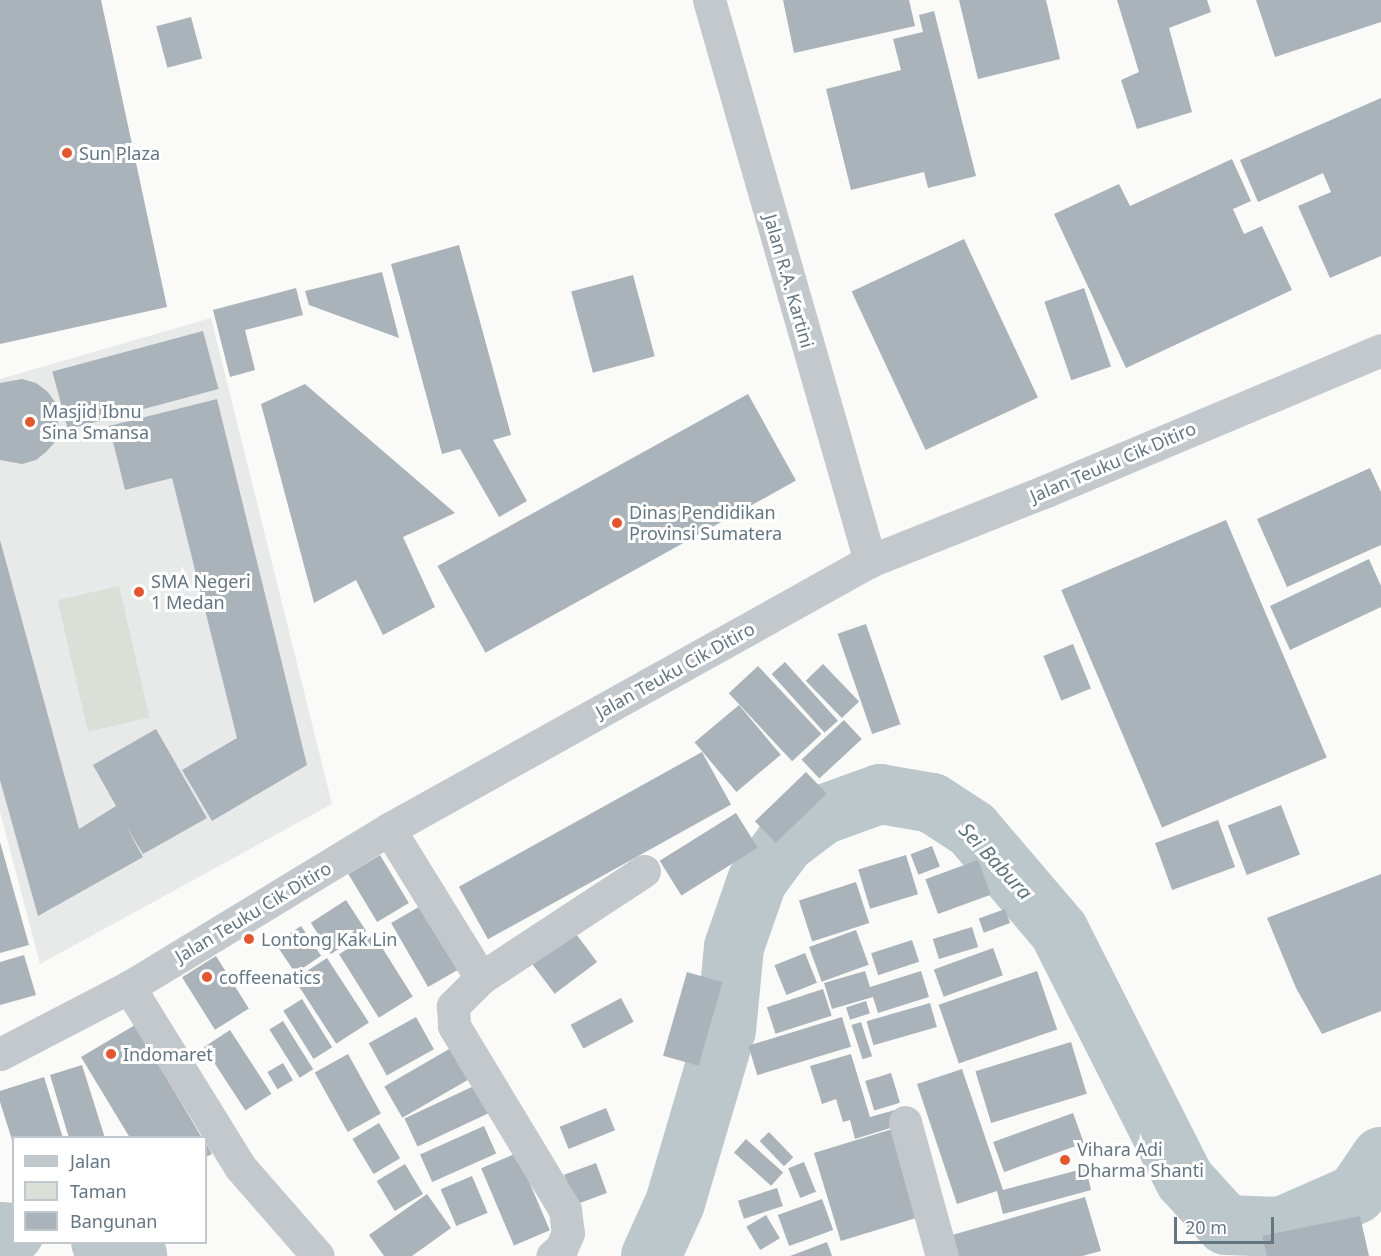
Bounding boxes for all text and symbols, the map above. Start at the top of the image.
place label: Sun Plaza [79,142,160,164]
marker: Sun Plaza [60,146,74,160]
street label: Jalan R.A. Kartini [760,212,818,350]
place label: Masjid Ibnu Sina Smansa [42,401,149,444]
marker: Masjid Ibnu Sina Smansa [23,415,37,429]
street label: Jalan Teuku Cik Ditiro [1027,417,1199,507]
place label: Dinas Pendidikan Provinsi Sumatera [629,502,782,544]
marker: Dinas Pendidikan Provinsi Sumatera [610,516,624,530]
place label: SMA Negeri 1 Medan [151,571,251,614]
marker: SMA Negeri 1 Medan [132,585,146,599]
street label: Jalan Teuku Cik Ditiro [592,617,758,723]
water label: Sei Babura [955,818,1037,904]
street label: Jalan Teuku Cik Ditiro [171,857,335,967]
place label: Lontong Kak Lin [261,928,397,950]
marker: Lontong Kak Lin [242,932,256,946]
place label: coffeenatics [219,966,321,988]
marker: coffeenatics [200,970,214,984]
place label: Indomaret [123,1043,213,1065]
marker: Indomaret [104,1047,118,1061]
legend [12,1136,207,1244]
place label: Vihara Adi Dharma Shanti [1077,1139,1204,1182]
text: Jalan [70,1149,111,1173]
marker: Vihara Adi Dharma Shanti [1058,1153,1072,1167]
text: Taman [70,1179,127,1203]
scale bar [1177,1205,1278,1243]
text: Bangunan [70,1209,157,1233]
text: 20 m [1185,1215,1227,1239]

